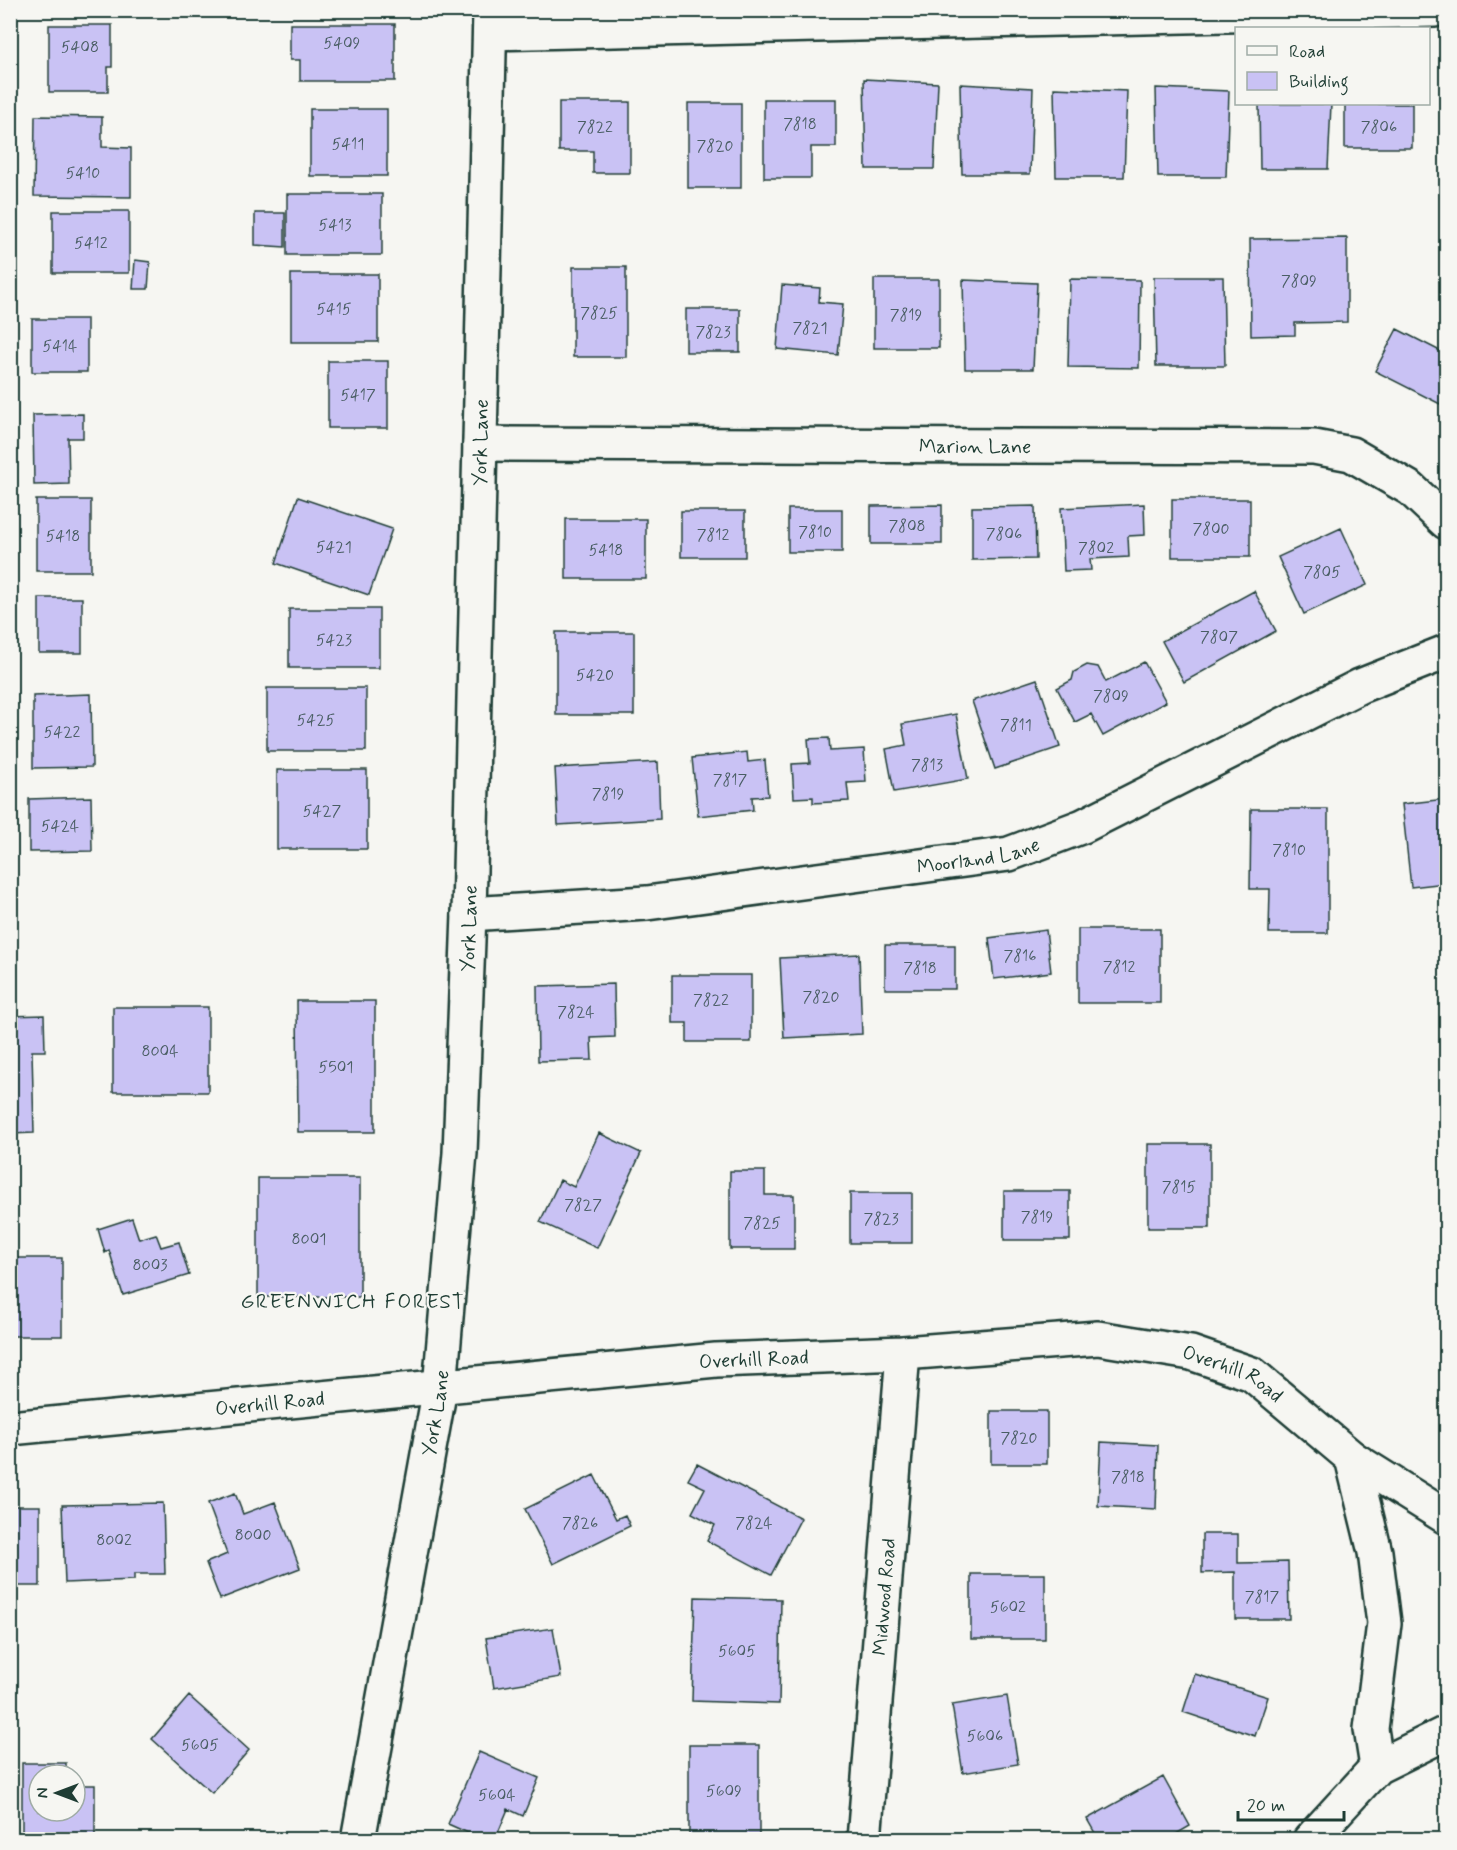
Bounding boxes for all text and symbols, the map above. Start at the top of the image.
legend [1235,27,1430,105]
house number: 5409 [324,33,361,54]
house number: 5408 [61,37,99,58]
text: Road [1289,40,1325,64]
text: Building [1289,70,1349,96]
house number: 7818 [783,114,817,135]
house number: 7822 [577,117,613,138]
house number: 7806 [1361,117,1397,138]
house number: 5411 [332,134,364,155]
house number: 7820 [697,136,734,157]
house number: 5410 [66,163,100,184]
house number: 5413 [319,215,351,236]
house number: 5412 [74,233,108,254]
house number: 7809 [1281,271,1317,292]
house number: 5415 [316,299,352,320]
house number: 7825 [580,303,618,324]
house number: 7819 [890,305,922,326]
house number: 7821 [792,318,828,339]
house number: 7823 [695,322,731,343]
house number: 5414 [43,336,77,357]
house number: 5417 [340,385,376,406]
street label: York Lane [467,399,496,486]
street label: Marion Lane [919,434,1031,461]
house number: 7808 [888,516,926,537]
house number: 7800 [1192,519,1230,540]
house number: 7810 [798,522,832,543]
house number: 7806 [986,524,1022,545]
house number: 7812 [697,525,729,546]
house number: 5418 [46,526,80,547]
house number: 5421 [316,537,352,558]
house number: 7802 [1078,538,1114,559]
house number: 5418 [589,540,623,561]
house number: 7805 [1303,562,1341,583]
house number: 7807 [1200,627,1238,648]
house number: 5423 [316,630,352,651]
house number: 5420 [576,665,614,686]
house number: 7809 [1093,686,1129,707]
house number: 5425 [297,710,335,731]
house number: 7811 [1000,715,1032,736]
house number: 5422 [44,722,80,743]
house number: 7813 [911,755,943,776]
house number: 7817 [713,770,747,791]
house number: 7819 [592,784,624,805]
house number: 5427 [303,801,342,822]
house number: 5424 [41,816,79,837]
street label: Moorland Lane [915,832,1044,881]
house number: 7810 [1272,840,1306,861]
street label: York Lane [455,885,485,972]
house number: 7816 [1004,946,1036,967]
house number: 7812 [1103,957,1135,978]
house number: 7818 [903,958,937,979]
house number: 7820 [803,987,840,1008]
house number: 7822 [693,990,729,1011]
house number: 7824 [557,1002,595,1023]
house number: 8004 [141,1041,179,1062]
house number: 5501 [319,1057,353,1078]
house number: 7815 [1162,1177,1196,1198]
house number: 7827 [564,1195,602,1216]
house number: 7819 [1021,1207,1053,1228]
house number: 7823 [863,1209,899,1230]
house number: 7825 [743,1213,781,1234]
house number: 8001 [292,1229,326,1250]
house number: 8003 [132,1255,168,1276]
district label: GREENWICH FOREST [240,1288,466,1316]
street label: Overhill Road [1181,1340,1288,1410]
street label: Overhill Road [698,1345,809,1377]
street label: York Lane [416,1369,456,1458]
street label: Overhill Road [214,1386,326,1423]
house number: 7820 [1001,1428,1038,1449]
house number: 7818 [1111,1467,1145,1488]
house number: 7826 [562,1513,598,1534]
house number: 7824 [735,1513,773,1534]
house number: 8000 [235,1525,271,1546]
house number: 8002 [96,1530,132,1551]
street label: Midwood Road [867,1537,903,1657]
house number: 7817 [1245,1587,1279,1608]
house number: 5602 [990,1597,1026,1618]
house number: 5605 [718,1641,756,1662]
house number: 5606 [967,1726,1003,1747]
house number: 5605 [181,1735,219,1756]
north arrow [27,1763,87,1823]
house number: 5609 [706,1781,742,1802]
scale bar [1238,1784,1344,1822]
house number: 5604 [478,1785,516,1806]
text: N [33,1788,54,1798]
text: 20 m [1247,1794,1285,1818]

